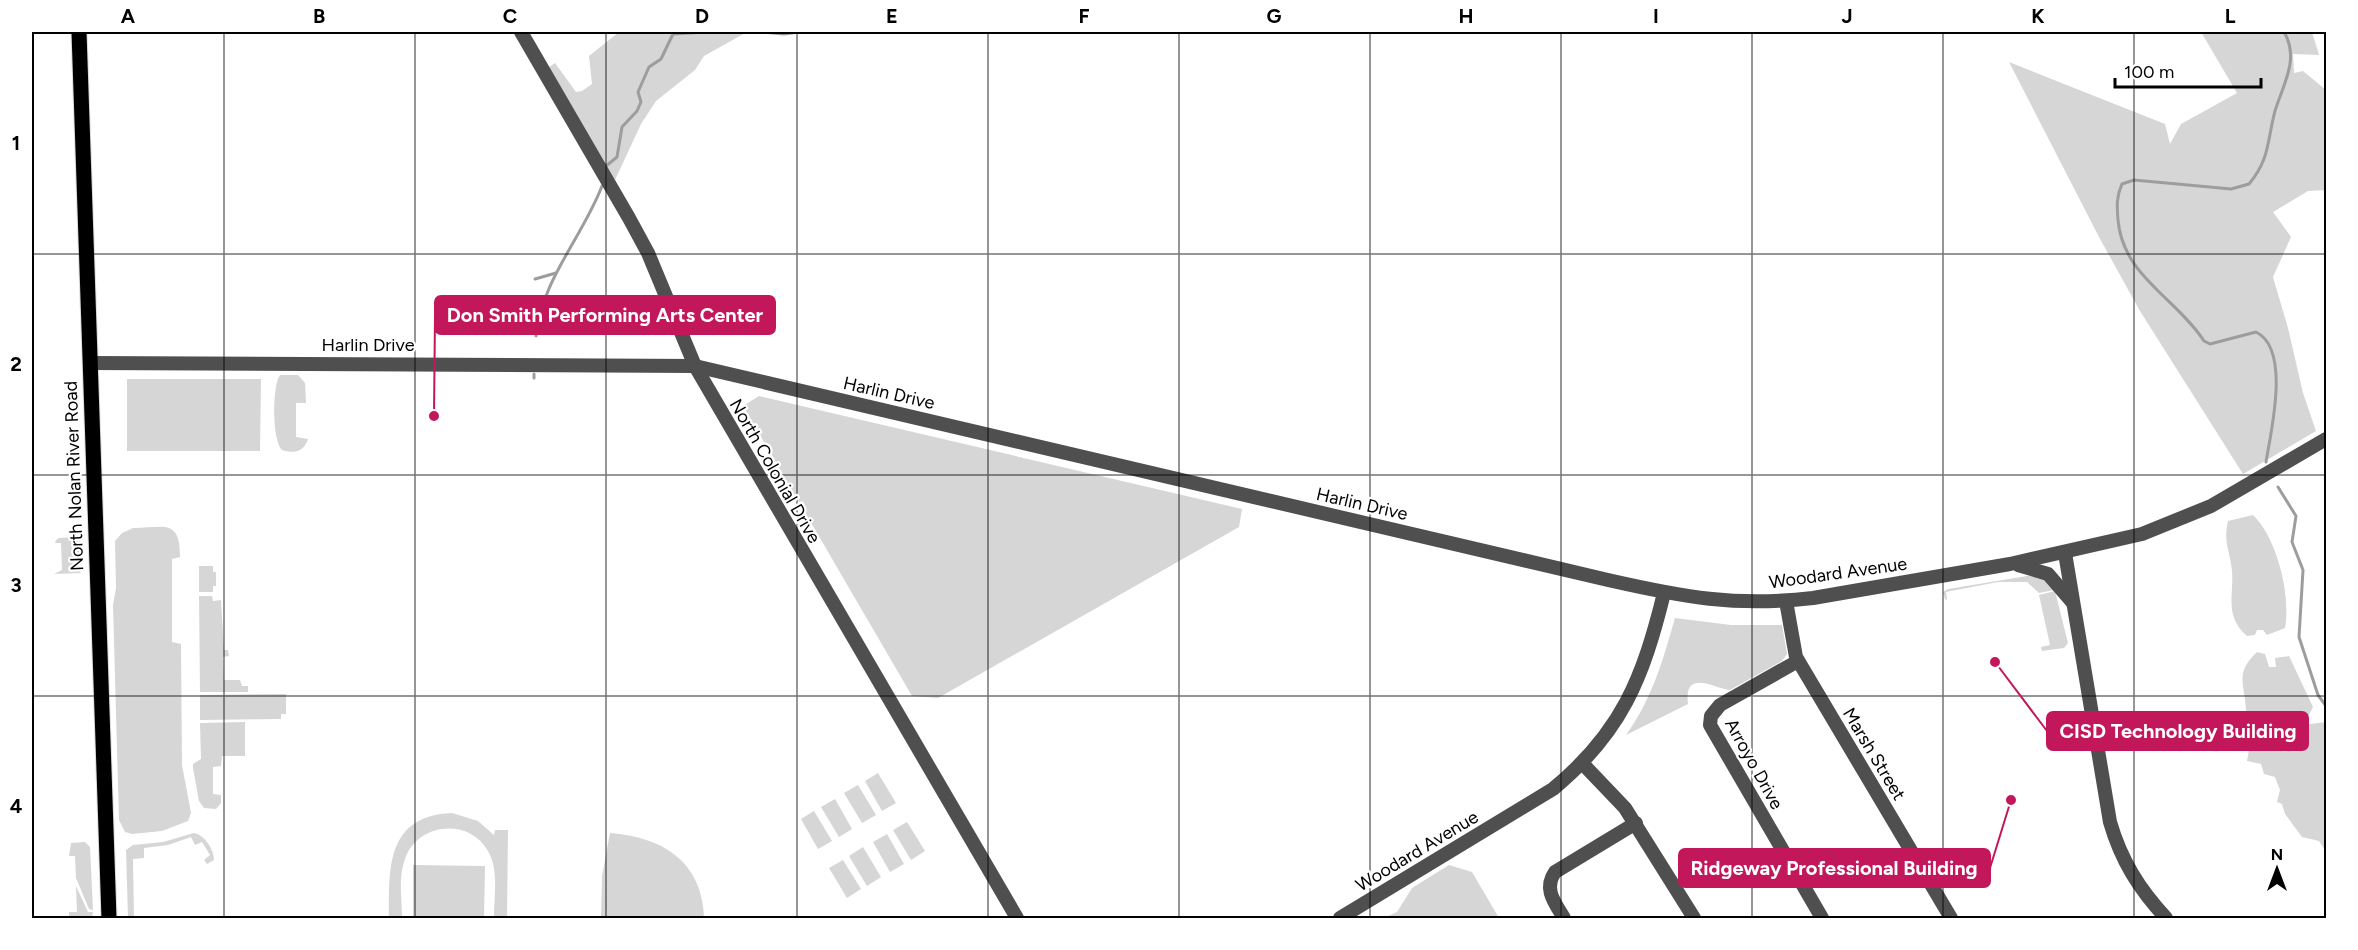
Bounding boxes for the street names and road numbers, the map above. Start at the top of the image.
street label: Harlin Drive [321,334,415,356]
street label: Harlin Drive [841,372,937,414]
street label: North Nolan River Road [60,381,88,571]
street label: North Colonial Drive [725,395,825,547]
street label: Harlin Drive [1314,483,1410,525]
street label: Woodard Avenue [1768,552,1909,594]
street label: Marsh Street [1838,704,1910,804]
street label: Arroyo Drive [1720,715,1788,813]
street label: Woodard Avenue [1352,806,1482,896]

